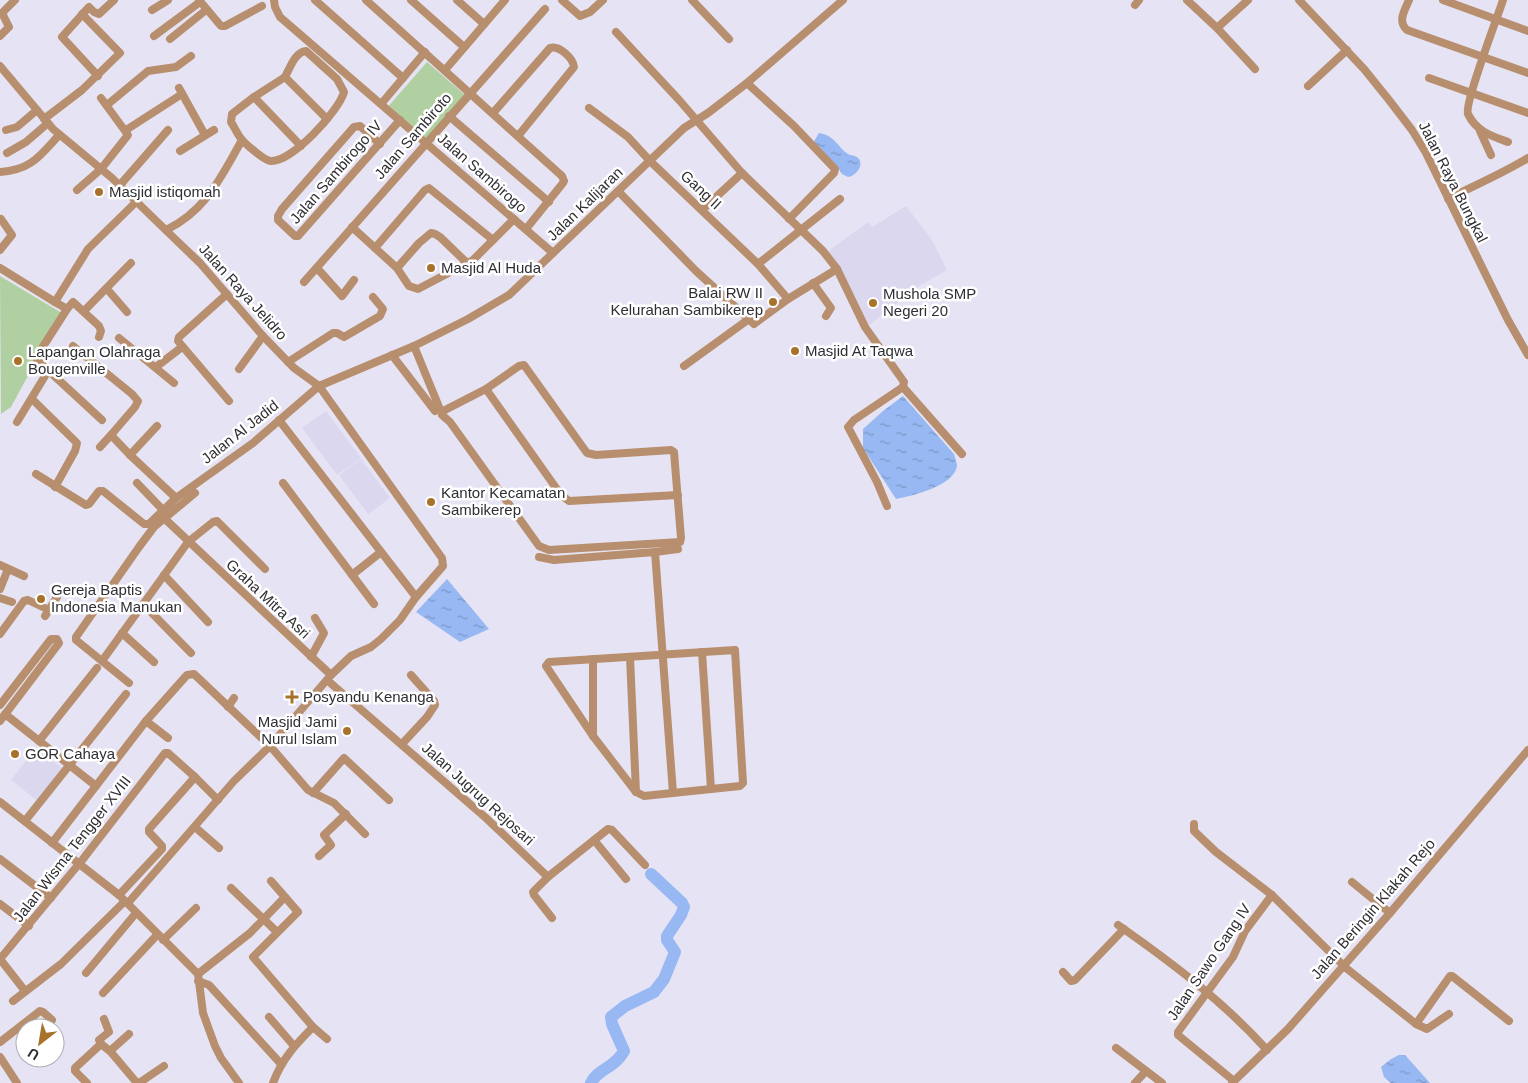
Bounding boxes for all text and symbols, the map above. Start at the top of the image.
street label: Jalan Sambiroto [371,89,455,182]
street label: Jalan Sambirogo IV [286,117,385,227]
street label: Jalan Raya Bungkal [1416,118,1491,245]
street label: Jalan Sambirogo [434,129,530,216]
street label: Jalan Kalijaran [543,163,626,244]
street label: Gang II [678,167,725,213]
place label: Masjid istiqomah [109,183,221,200]
marker: Masjid istiqomah [93,186,105,198]
street label: Jalan Raya Jelidro [196,240,291,343]
place label: Masjid Al Huda [441,259,542,276]
marker: Masjid Al Huda [425,262,437,274]
place label: Balai RW II Kelurahan Sambikerep [610,284,763,318]
place label: Mushola SMP Negeri 20 [883,285,976,319]
marker: Balai RW II Kelurahan Sambikerep [767,296,779,308]
marker: Mushola SMP Negeri 20 [867,297,879,309]
place label: Masjid At Taqwa [805,342,914,359]
place label: Lapangan Olahraga Bougenville [28,343,161,377]
marker: Masjid At Taqwa [789,345,801,357]
marker: Lapangan Olahraga Bougenville [12,355,24,367]
street label: Jalan Al Jadid [198,396,281,467]
place label: Kantor Kecamatan Sambikerep [441,484,565,518]
marker: Kantor Kecamatan Sambikerep [425,496,437,508]
street label: Graha Mitra Asri [223,555,314,642]
place label: Gereja Baptis Indonesia Manukan [51,581,182,615]
marker: Gereja Baptis Indonesia Manukan [35,593,47,605]
place label: Posyandu Kenanga [303,688,435,705]
marker: Posyandu Kenanga [285,690,299,704]
place label: Masjid Jami Nurul Islam [258,713,337,747]
marker: Masjid Jami Nurul Islam [341,725,353,737]
street label: Jalan Jugrug Rejosari [419,739,538,848]
place label: GOR Cahaya [25,745,116,762]
marker: GOR Cahaya [9,748,21,760]
street label: Jalan Wisma Tengger XVIII [9,772,134,925]
street label: Jalan Beringin Klakah Rejo [1307,835,1438,982]
street label: Jalan Sawo Gang IV [1163,900,1254,1023]
north arrow [15,1018,65,1068]
text: U [25,1045,42,1064]

